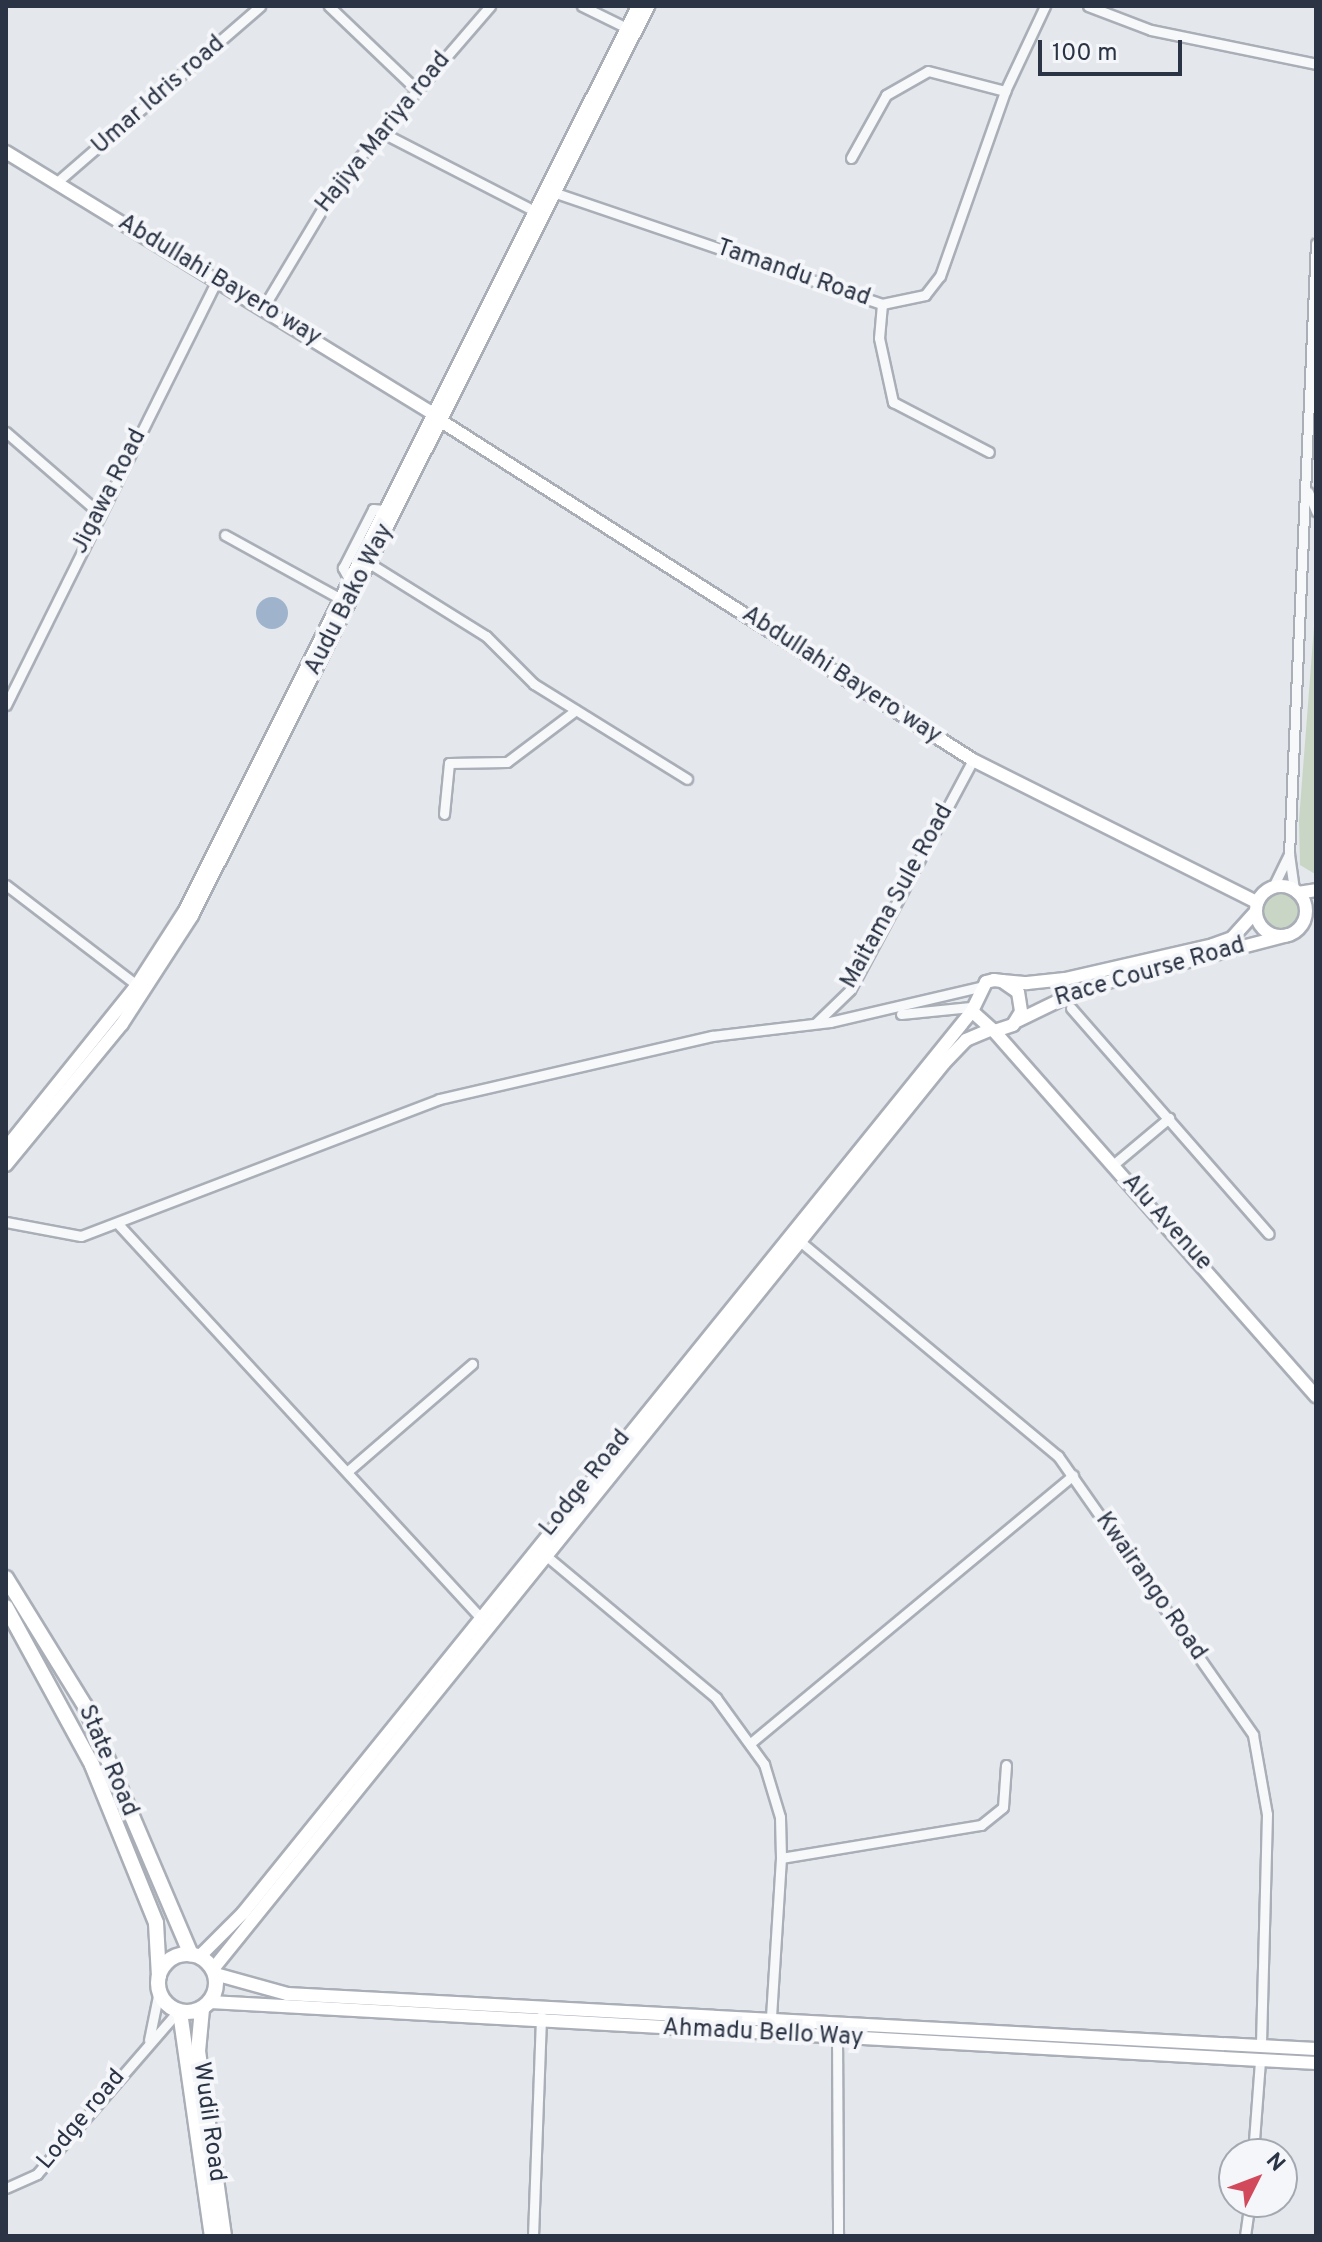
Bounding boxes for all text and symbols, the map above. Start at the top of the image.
scale bar [1042,24,1186,74]
street label: Umar Idris road [87,31,231,161]
text: 100 m [1052,39,1118,69]
street label: Hajiya Mariya road [310,47,458,219]
street label: Abdullahi Bayero way [112,209,326,353]
street label: Tamandu Road [712,234,874,314]
street label: Jigawa Road [66,425,154,559]
street label: Audu Bako Way [299,519,401,681]
street label: Abdullahi Bayero way [736,601,946,751]
street label: Maitama Sule Road [835,800,961,994]
street label: Race Course Road [1052,932,1248,1014]
street label: Alu Avenue [1114,1168,1218,1278]
street label: Lodge Road [534,1425,638,1543]
street label: Kwairango Road [1088,1507,1212,1667]
street label: State Road [71,1701,143,1821]
street label: Ahmadu Bello Way [662,2014,864,2054]
street label: Wudil Road [185,2060,231,2184]
street label: Lodge road [32,2064,132,2176]
north arrow [1218,2138,1298,2218]
text: N [1259,2148,1290,2178]

